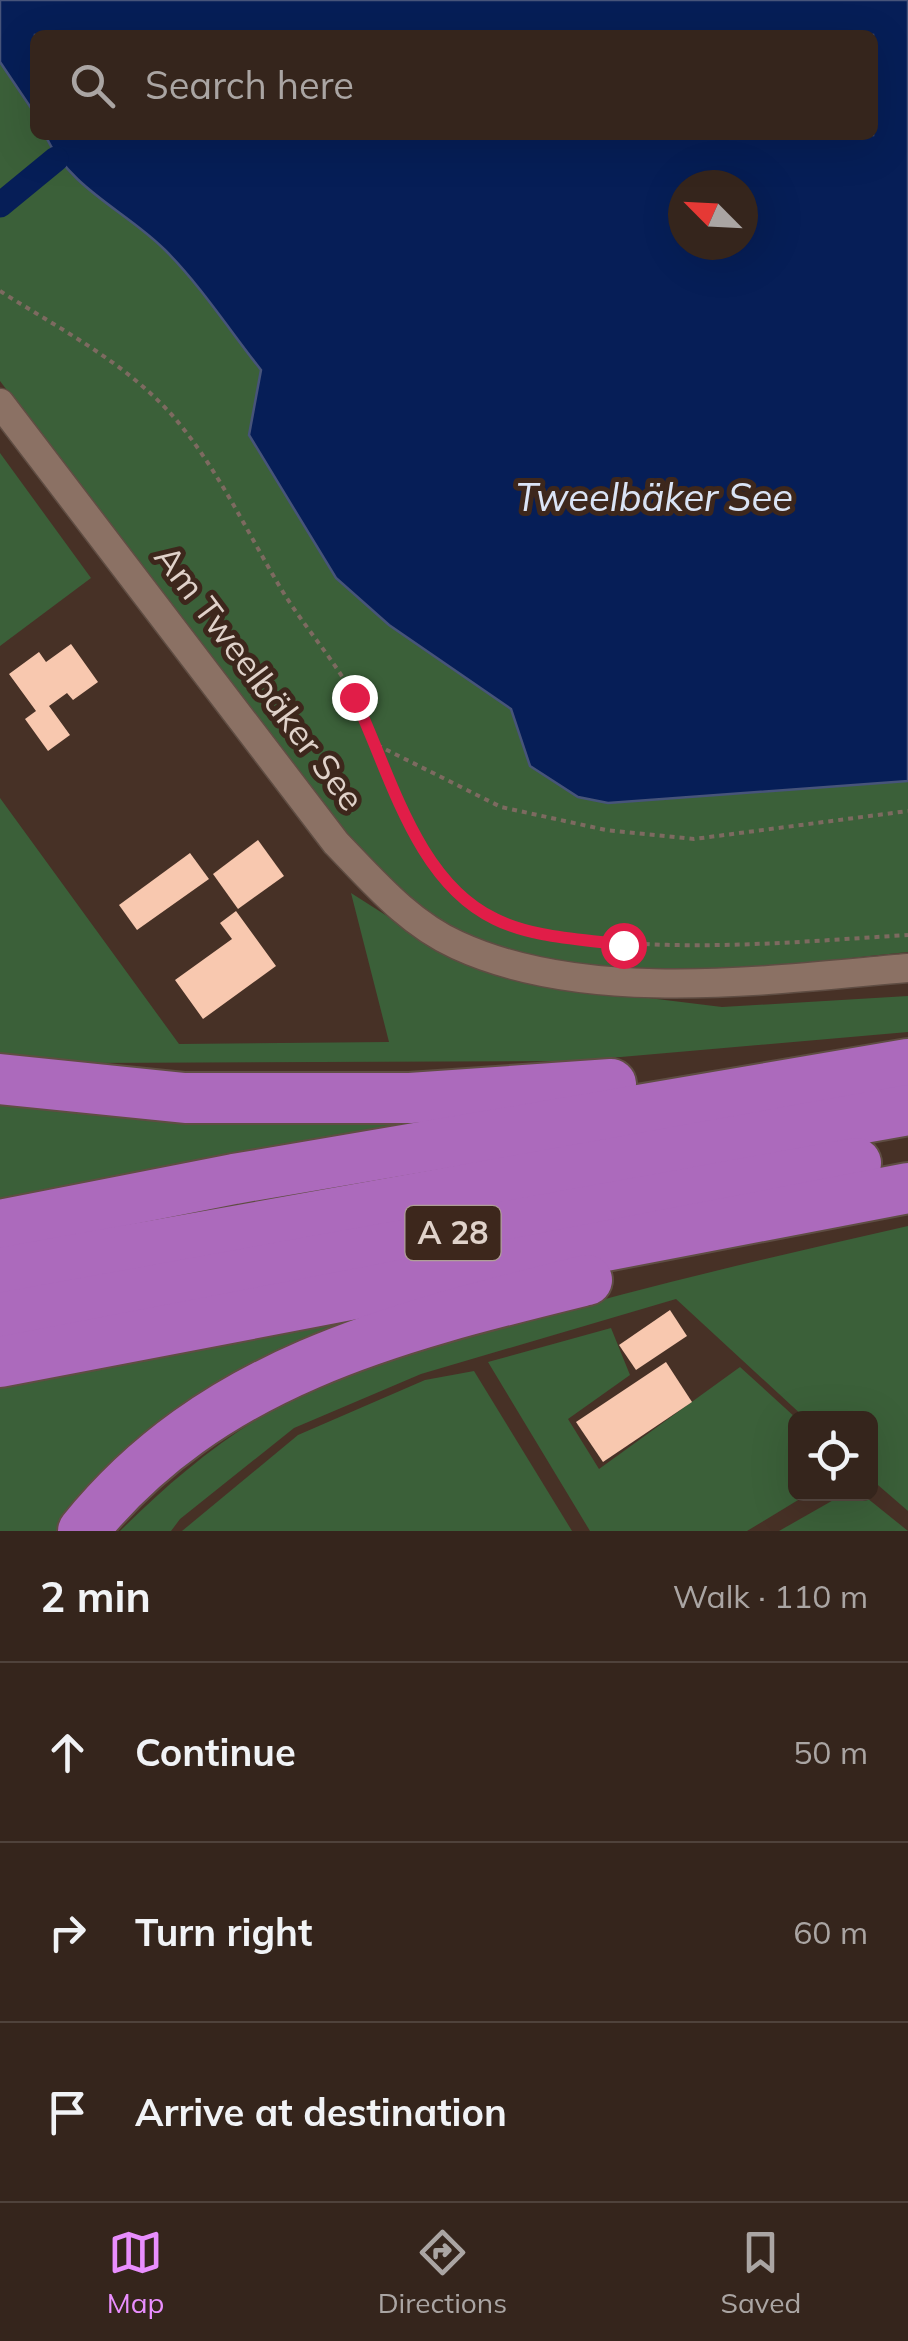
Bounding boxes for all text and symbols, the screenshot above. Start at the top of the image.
search box [30,30,878,140]
icon: search [65,58,120,113]
text: Search here [145,61,354,109]
north arrow [668,170,758,260]
water label: Tweelbäker See [515,473,793,521]
street label: Am Tweelbäker See [146,536,374,819]
route end [332,675,378,721]
route start [601,923,647,969]
road number: A 28 [406,1206,500,1260]
map controls [788,1411,878,1501]
button: locate [788,1411,878,1501]
text: 2 min [40,1570,151,1623]
text: Walk · 110 m [673,1576,868,1616]
icon: ahead [40,1725,95,1780]
text: Continue [135,1728,296,1776]
text: 50 m [793,1732,868,1772]
icon: right [40,1905,95,1960]
text: Turn right [135,1908,312,1956]
text: 60 m [793,1912,868,1952]
icon: arrive [40,2085,95,2140]
text: Arrive at destination [135,2088,507,2136]
tab: Map [107,2225,164,2320]
tab: Directions [378,2225,507,2320]
tab: Saved [720,2225,801,2320]

